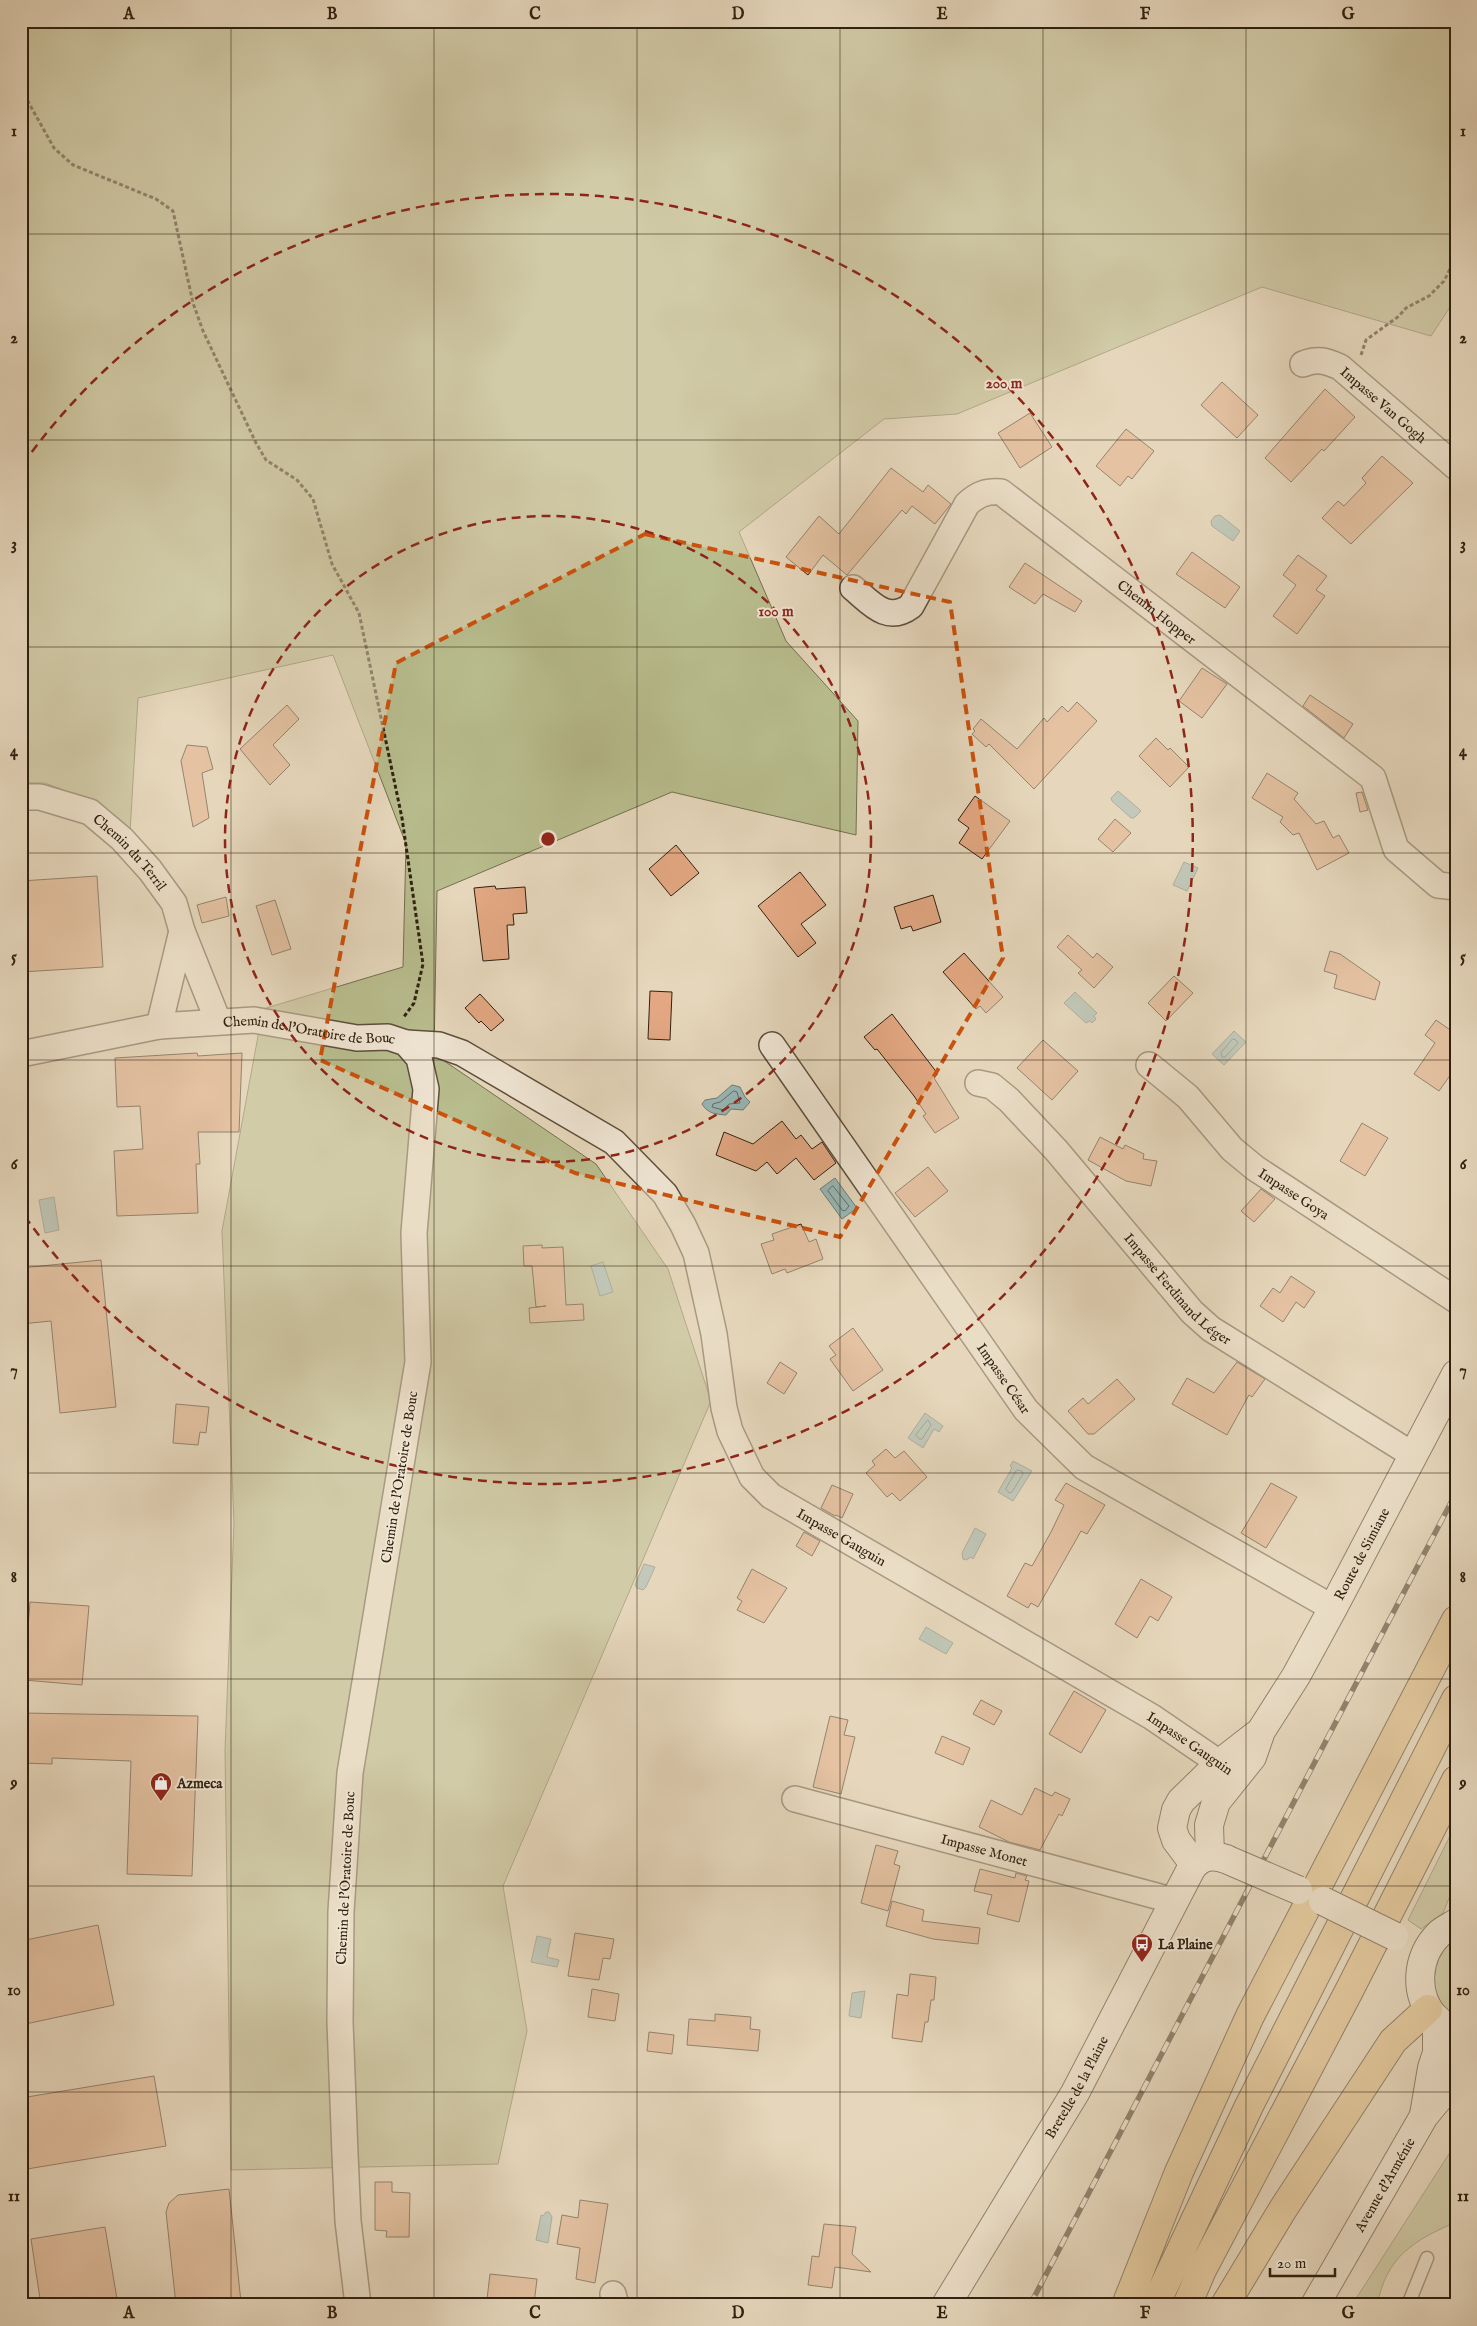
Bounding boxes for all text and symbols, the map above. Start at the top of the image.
text: A [123,5,136,25]
text: B [327,5,338,25]
text: C [529,5,541,25]
text: D [732,5,745,25]
text: E [936,5,948,25]
text: F [1140,5,1151,25]
text: G [1342,5,1355,25]
text: 1 [11,122,17,142]
text: 1 [1460,122,1466,142]
text: 2 [10,329,18,349]
text: 2 [1459,329,1467,349]
street label: Impasse Van Gogh [1336,363,1430,448]
text: 200 m [986,374,1023,393]
text: 3 [11,535,17,555]
text: 3 [1460,535,1466,555]
street label: Chemin Hopper [1113,577,1199,649]
text: 100 m [758,602,794,621]
text: 4 [10,742,19,762]
text: 4 [1459,742,1468,762]
street label: Chemin du Terril [89,810,170,895]
centre of rings [539,830,557,848]
text: 5 [11,948,17,968]
text: 5 [1460,948,1466,968]
street label: Chemin de l'Oratoire de Bouc [223,1012,398,1049]
text: 6 [11,1155,19,1175]
text: 6 [1460,1155,1468,1175]
street label: Impasse Goya [1254,1165,1333,1225]
street label: Impasse Ferdinand Léger [1120,1230,1234,1349]
street label: Impasse César [972,1340,1034,1418]
text: 7 [10,1361,18,1381]
text: 7 [1459,1361,1467,1381]
street label: Chemin de l'Oratoire de Bouc [377,1390,422,1564]
street label: Route de Simiane [1331,1504,1394,1604]
street label: Impasse Gauguin [793,1505,890,1571]
text: 8 [11,1568,17,1588]
text: 8 [1460,1568,1466,1588]
street label: Impasse Gauguin [1143,1708,1237,1780]
shop icon: Azmeca [149,1771,173,1802]
text: 9 [10,1774,18,1794]
text: 9 [1459,1774,1467,1794]
place label: Azmeca [176,1775,223,1793]
street label: Chemin de l'Oratoire de Bouc [332,1791,360,1965]
street label: Impasse Monet [939,1831,1030,1871]
bus stop icon: La Plaine [1130,1932,1154,1963]
place label: La Plaine [1158,1936,1213,1954]
text: 10 [7,1981,21,2001]
text: 10 [1456,1981,1470,2001]
street label: Bretelle de la Plaine [1041,2033,1113,2142]
street label: Avenue d'Arménie [1351,2134,1420,2236]
text: 11 [8,2187,20,2207]
text: 11 [1457,2187,1469,2207]
scale bar [1270,2246,1334,2278]
text: 20 m [1277,2254,1307,2273]
text: A [123,2304,136,2324]
text: B [327,2304,338,2324]
text: C [529,2304,541,2324]
text: D [732,2304,745,2324]
text: E [936,2304,948,2324]
text: F [1140,2304,1151,2324]
text: G [1342,2304,1355,2324]

